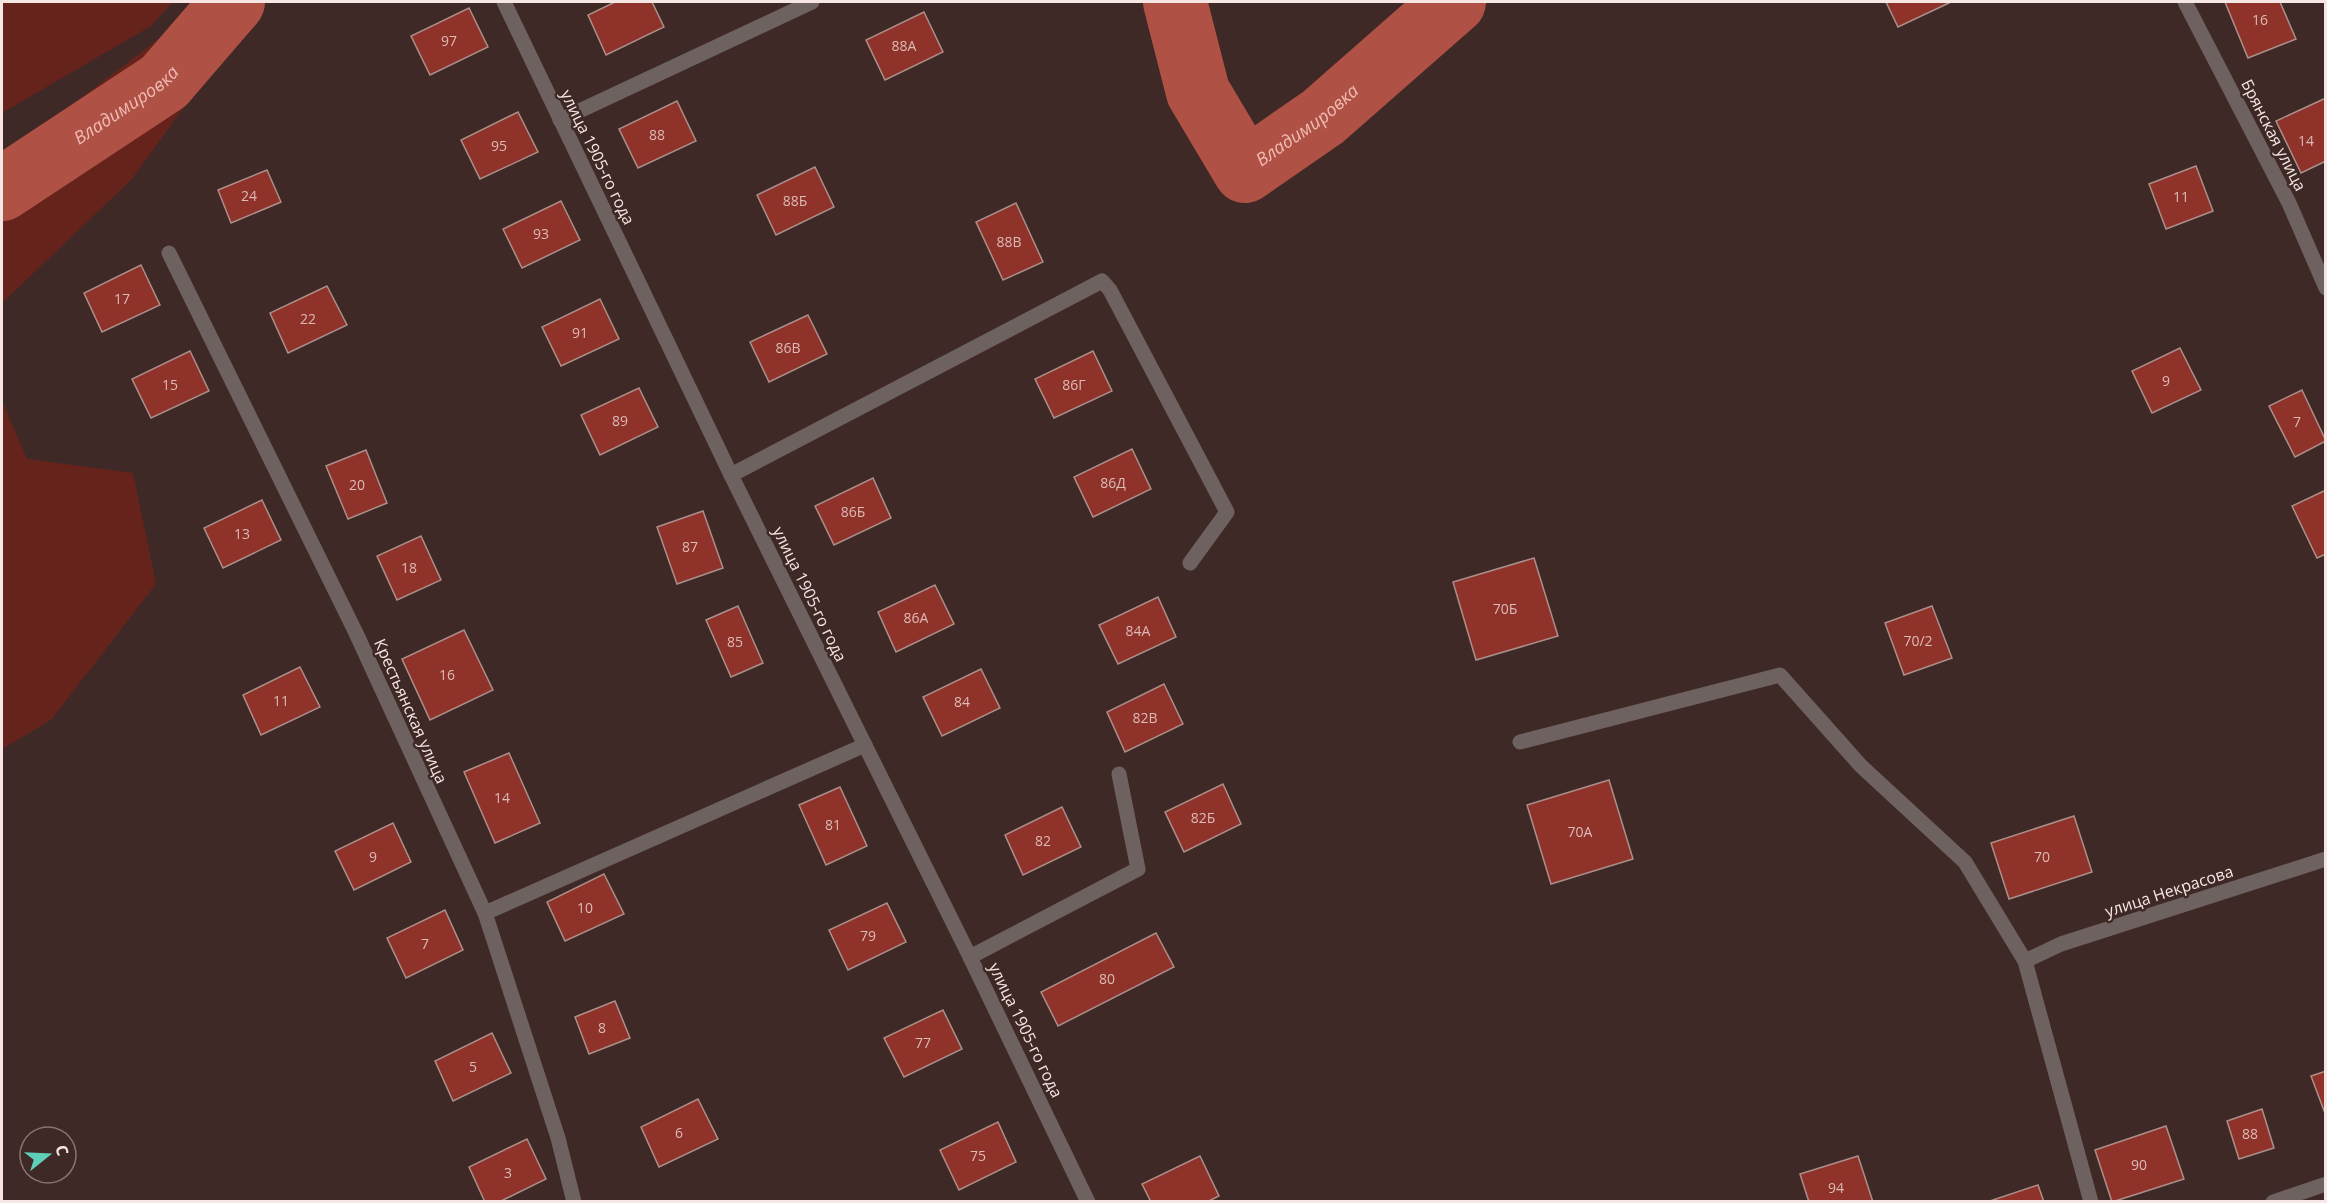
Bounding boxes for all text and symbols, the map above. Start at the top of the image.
house number: 16 [2252,10,2268,29]
house number: 97 [441,31,457,50]
house number: 88А [892,36,917,55]
water label: Владимировка [69,60,184,149]
street label: Брянская улица [2236,75,2312,195]
water label: Владимировка [1250,78,1363,171]
street label: улица 1905-го года [556,86,640,228]
house number: 88 [649,125,665,144]
house number: 14 [2298,131,2314,150]
house number: 95 [491,136,507,155]
house number: 24 [241,186,257,205]
house number: 11 [2173,187,2189,206]
house number: 88Б [783,191,807,210]
house number: 93 [533,224,549,243]
house number: 88В [996,232,1022,251]
house number: 17 [114,289,130,308]
house number: 22 [300,309,316,328]
house number: 91 [572,323,588,342]
house number: 86В [775,338,801,357]
house number: 9 [2162,371,2170,390]
house number: 15 [162,375,178,394]
house number: 86Г [1062,375,1086,394]
house number: 89 [612,411,628,430]
house number: 7 [2293,412,2301,431]
house number: 86Д [1100,473,1126,492]
house number: 20 [349,475,365,494]
house number: 86Б [841,502,865,521]
street label: улица 1905-го года [768,523,852,665]
house number: 13 [234,524,250,543]
house number: 87 [682,537,698,556]
house number: 18 [401,558,417,577]
house number: 70Б [1493,599,1517,618]
house number: 86А [904,608,929,627]
house number: 84А [1126,621,1151,640]
house number: 70/2 [1903,631,1933,650]
house number: 85 [727,632,743,651]
street label: Крестьянская улица [369,635,453,787]
house number: 16 [439,665,455,684]
house number: 11 [273,691,289,710]
house number: 84 [954,692,970,711]
house number: 82В [1132,708,1158,727]
house number: 14 [494,788,510,807]
house number: 82Б [1191,808,1215,827]
house number: 81 [825,815,841,834]
house number: 70А [1568,822,1593,841]
house number: 82 [1035,831,1051,850]
house number: 9 [369,847,377,866]
house number: 70 [2034,847,2050,866]
street label: улица Некрасова [2102,860,2236,922]
house number: 10 [577,898,593,917]
house number: 79 [860,926,876,945]
house number: 7 [421,934,429,953]
street label: улица 1905-го года [984,959,1068,1101]
house number: 80 [1099,969,1115,988]
house number: 8 [598,1018,606,1037]
house number: 77 [915,1033,931,1052]
house number: 5 [469,1057,477,1076]
house number: 6 [675,1123,683,1142]
house number: 88 [2242,1124,2258,1143]
north arrow [18,1125,78,1185]
text: С [50,1142,74,1159]
house number: 75 [970,1146,986,1165]
house number: 90 [2131,1155,2147,1174]
house number: 3 [504,1163,512,1182]
house number: 94 [1828,1178,1844,1197]

